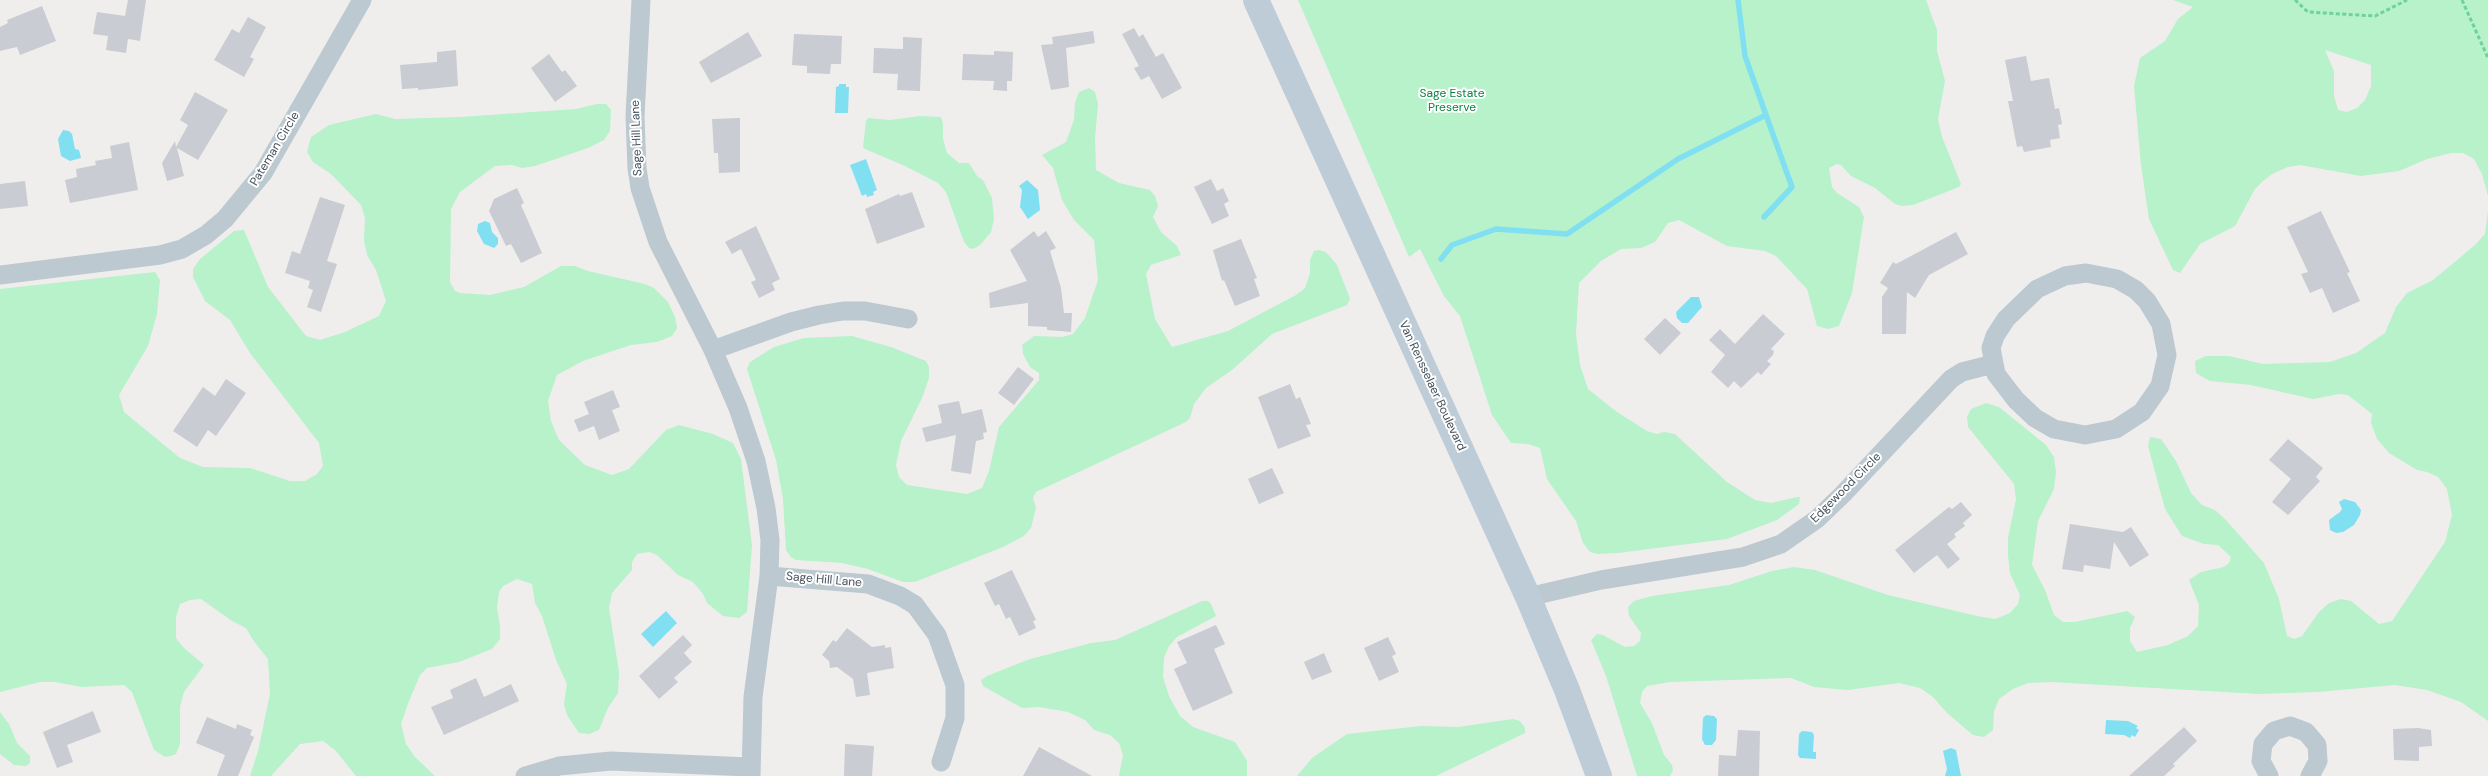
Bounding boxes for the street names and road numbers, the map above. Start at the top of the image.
street label: Sage Hill Lane [628,100,646,176]
street label: Pateman Circle [247,109,303,189]
street label: Van Rensselaer Boulevard [1396,319,1468,453]
street label: Edgewood Circle [1808,450,1884,526]
street label: Sage Hill Lane [785,570,863,590]

